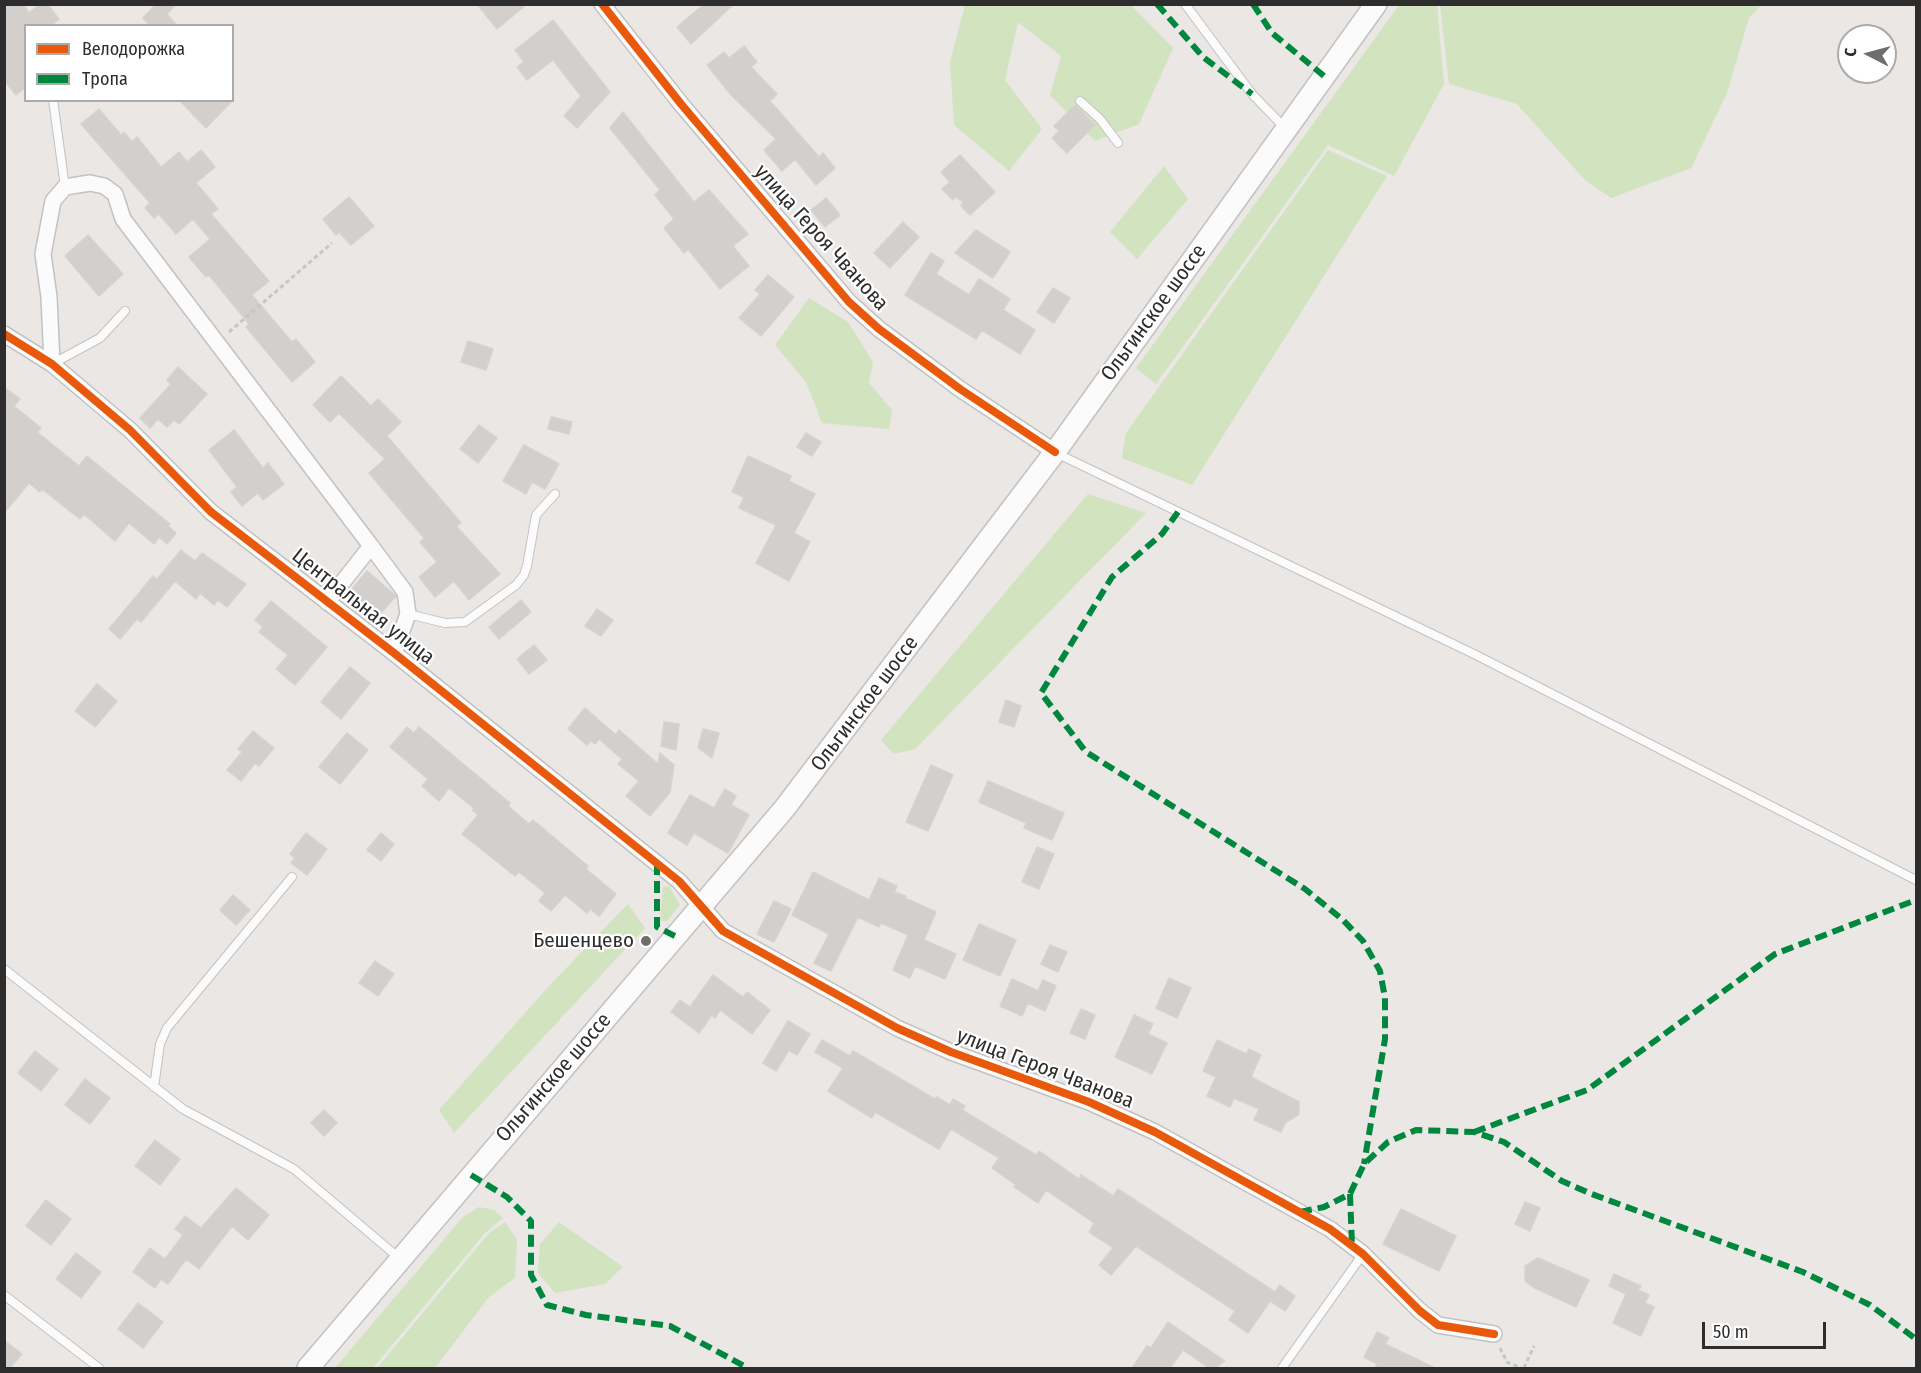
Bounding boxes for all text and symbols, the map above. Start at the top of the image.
legend [24,24,234,102]
north arrow [1837,24,1897,84]
text: Велодорожка [82,38,185,60]
text: С [1841,47,1860,57]
text: Тропа [82,68,128,90]
street label: улица Героя Чванова [749,160,893,316]
street label: Ольгинское шоссе [1096,240,1212,386]
street label: Центральная улица [287,544,439,670]
street label: Ольгинское шоссе [806,631,924,777]
place label: Бешенцево [533,928,634,954]
marker: Бешенцево [639,934,653,948]
street label: Ольгинское шоссе [491,1008,617,1148]
street label: улица Героя Чванова [953,1024,1137,1114]
scale bar [1705,1310,1830,1348]
text: 50 m [1713,1321,1749,1343]

